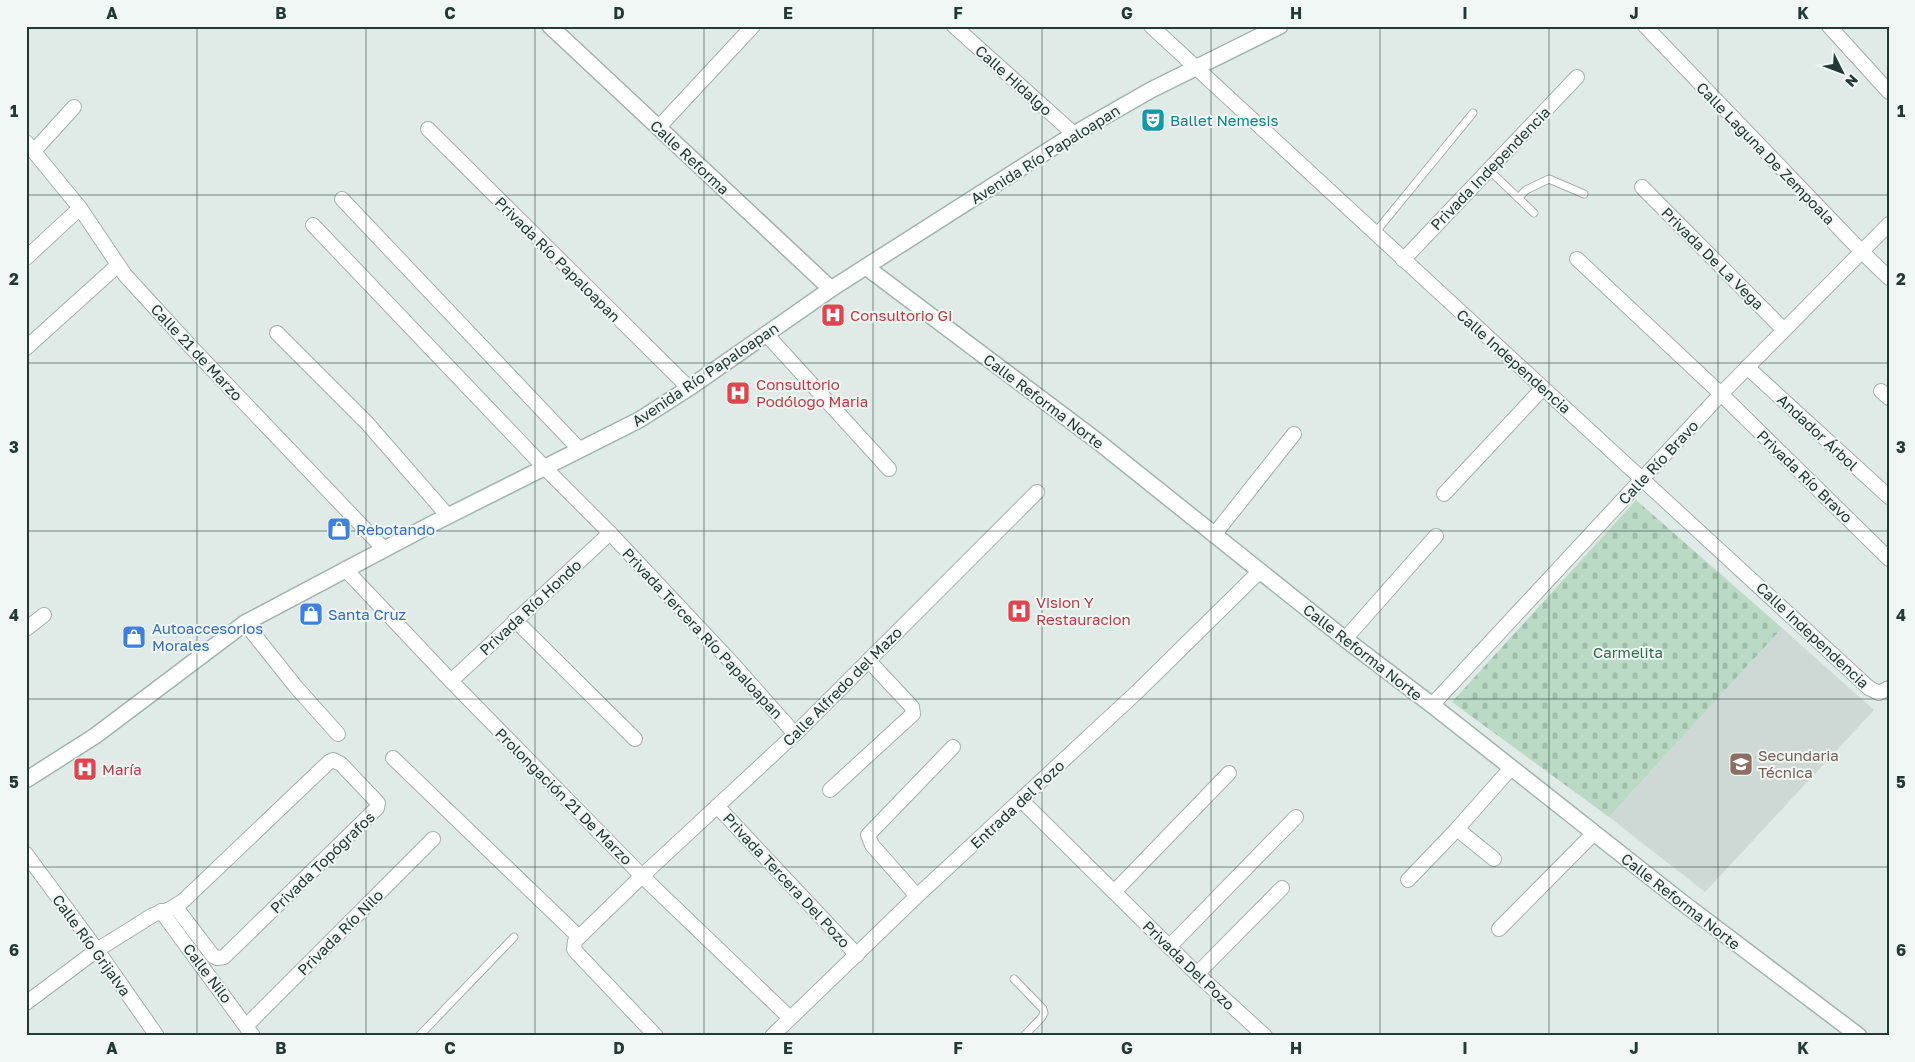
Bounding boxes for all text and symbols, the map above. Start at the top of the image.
text: A [106,3,118,23]
text: B [275,3,287,23]
text: C [444,3,456,23]
text: D [613,3,625,23]
text: E [783,3,793,23]
text: F [953,3,963,23]
text: G [1121,3,1133,23]
text: H [1290,3,1302,23]
text: I [1462,3,1468,23]
text: J [1629,3,1639,23]
text: K [1797,3,1809,23]
street label: Calle Hidalgo [972,41,1056,119]
north arrow [1818,48,1868,98]
text: N [1842,71,1862,91]
street label: Calle Laguna De Zempoala [1693,78,1839,228]
text: 1 [10,101,18,121]
street label: Avenida Río Papaloapan [967,101,1123,207]
text: 1 [1897,101,1905,121]
street label: Privada Independencia [1426,103,1554,233]
theatre icon: Ballet Nemesis [1140,107,1166,133]
place label: Ballet Nemesis [1170,111,1278,129]
street label: Calle Reforma [647,116,733,198]
street label: Privada Río Papaloapan [492,193,624,325]
street label: Privada De La Vega [1658,203,1768,313]
text: 2 [9,269,19,289]
text: 2 [1896,269,1906,289]
street label: Calle 21 de Marzo [147,300,247,404]
hospital icon: Consultorio Gi [820,302,846,328]
street label: Calle Independencia [1453,305,1575,417]
place label: Consultorio Gi [850,306,952,324]
street label: Avenida Río Papaloapan [628,318,782,430]
street label: Calle Reforma Norte [980,350,1108,452]
place label: Consultorio Podólogo Maria [756,375,868,410]
hospital icon: Consultorio Podólogo Maria [725,380,751,406]
street label: Andador Árbol [1774,390,1862,474]
street label: Calle Río Bravo [1614,416,1702,508]
street label: Privada Río Bravo [1754,426,1856,526]
text: 3 [9,437,19,457]
text: 3 [1896,437,1906,457]
shop icon: Rebotando [326,516,352,542]
place label: Rebotando [356,520,435,538]
street label: Privada Tercera Río Papaloapan [619,544,787,722]
street label: Privada Río Hondo [475,555,585,659]
street label: Calle Independencia [1753,578,1873,692]
place label: Vision Y Restauracion [1036,593,1131,628]
hospital icon: Vision Y Restauracion [1006,598,1032,624]
street label: Calle Reforma Norte [1300,600,1426,704]
shop icon: Santa Cruz [298,601,324,627]
text: 4 [9,605,19,625]
place label: Santa Cruz [328,605,407,623]
text: 4 [1896,605,1906,625]
place label: Autoaccesorios Morales [152,619,263,654]
street label: Calle Alfredo del Mazo [779,623,905,749]
shop icon: Autoaccesorios Morales [121,624,147,650]
park label: Carmelita [1593,643,1663,661]
street label: Prolongación 21 De Marzo [492,724,636,868]
place label: Secundaria Técnica [1758,746,1839,781]
school or university icon: Secundaria Técnica [1728,751,1754,777]
hospital icon: María [72,756,98,782]
street label: Entrada del Pozo [966,756,1068,852]
place label: María [102,760,142,778]
text: 5 [9,772,19,792]
text: 5 [1896,772,1906,792]
street label: Privada Topógrafos [266,807,378,917]
street label: Privada Tercera Del Pozo [720,809,854,951]
street label: Calle Reforma Norte [1618,849,1744,953]
street label: Privada Río Nilo [293,885,387,979]
street label: Calle Río Grijalva [49,891,135,999]
street label: Privada Del Pozo [1139,917,1239,1013]
text: 6 [9,940,19,960]
street label: Calle Nilo [180,940,236,1006]
text: 6 [1896,940,1906,960]
text: A [106,1038,118,1058]
text: B [275,1038,287,1058]
text: C [444,1038,456,1058]
text: D [613,1038,625,1058]
text: E [783,1038,793,1058]
text: F [953,1038,963,1058]
text: G [1121,1038,1133,1058]
text: H [1290,1038,1302,1058]
text: I [1462,1038,1468,1058]
text: J [1629,1038,1639,1058]
text: K [1797,1038,1809,1058]

